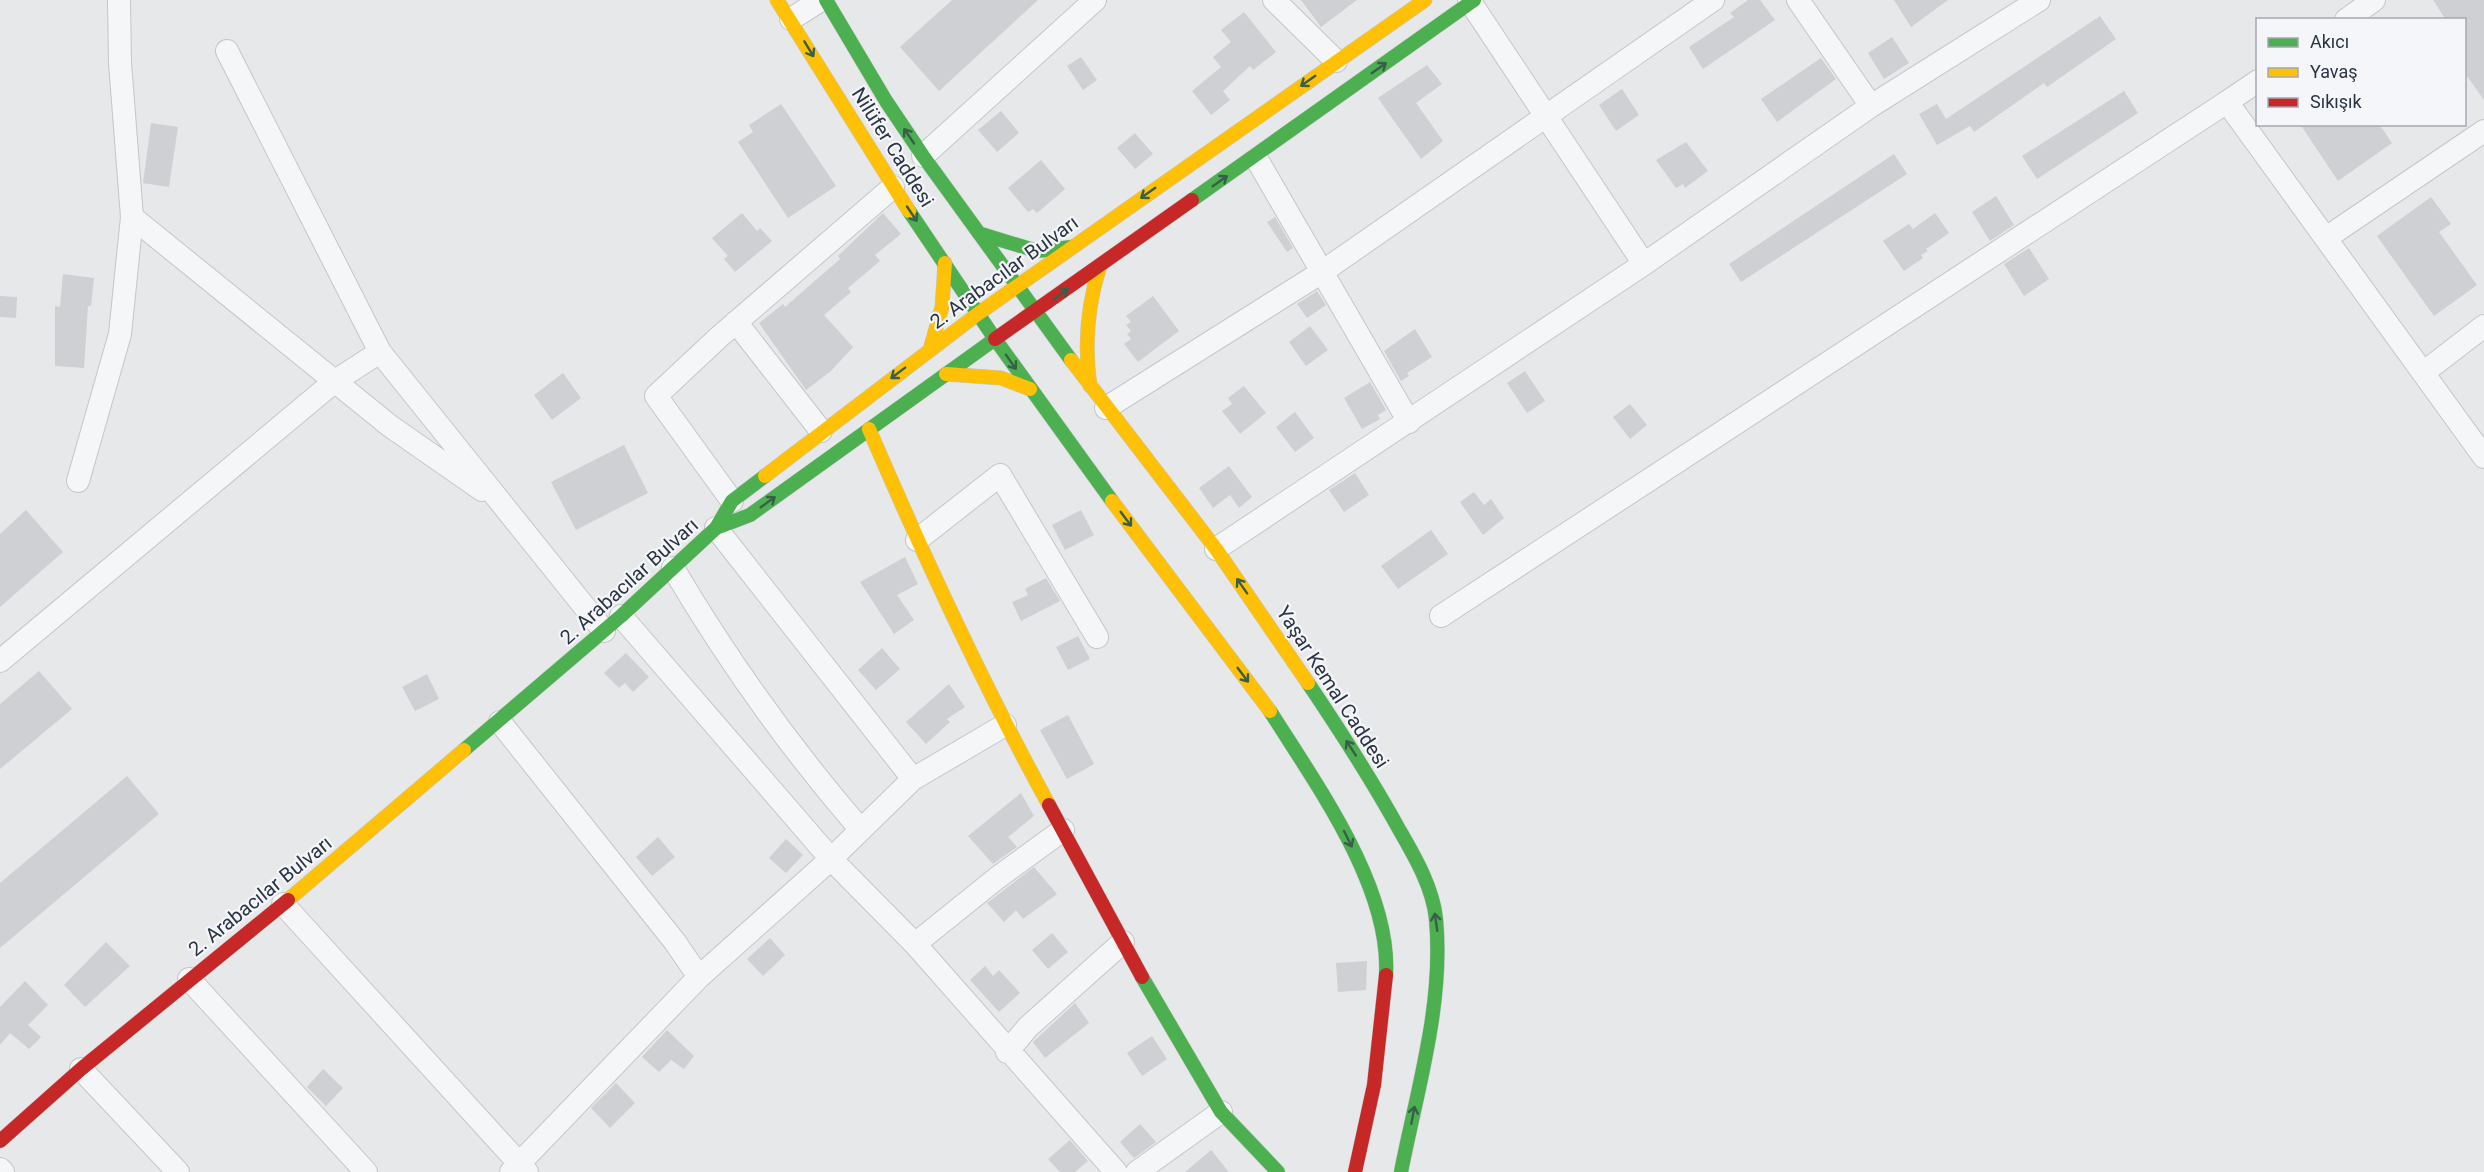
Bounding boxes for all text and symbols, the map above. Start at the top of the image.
legend [2256,18,2466,126]
text: Akıcı [2310,31,2349,52]
one-way arrow [804,40,816,57]
text: Yavaş [2310,61,2358,82]
one-way arrow [1370,62,1386,74]
one-way arrow [1300,75,1316,87]
street label: Nilüfer Caddesi [847,83,939,211]
text: Sıkışık [2310,91,2362,112]
one-way arrow [903,128,915,144]
one-way arrow [1211,175,1227,187]
one-way arrow [1141,187,1157,199]
one-way arrow [906,206,918,222]
street label: 2. Arabacılar Bulvarı [925,210,1083,334]
one-way arrow [1052,288,1068,300]
one-way arrow [1005,353,1017,370]
one-way arrow [890,367,906,380]
one-way arrow [759,496,775,508]
one-way arrow [1120,511,1132,527]
street label: 2. Arabacılar Bulvarı [555,513,703,649]
one-way arrow [1236,579,1248,595]
street label: Yaşar Kemal Caddesi [1272,601,1394,773]
one-way arrow [1237,667,1250,683]
one-way arrow [1345,740,1357,757]
one-way arrow [1343,830,1354,848]
street label: 2. Arabacılar Bulvarı [184,831,336,961]
one-way arrow [1430,913,1441,933]
one-way arrow [1408,1106,1419,1125]

